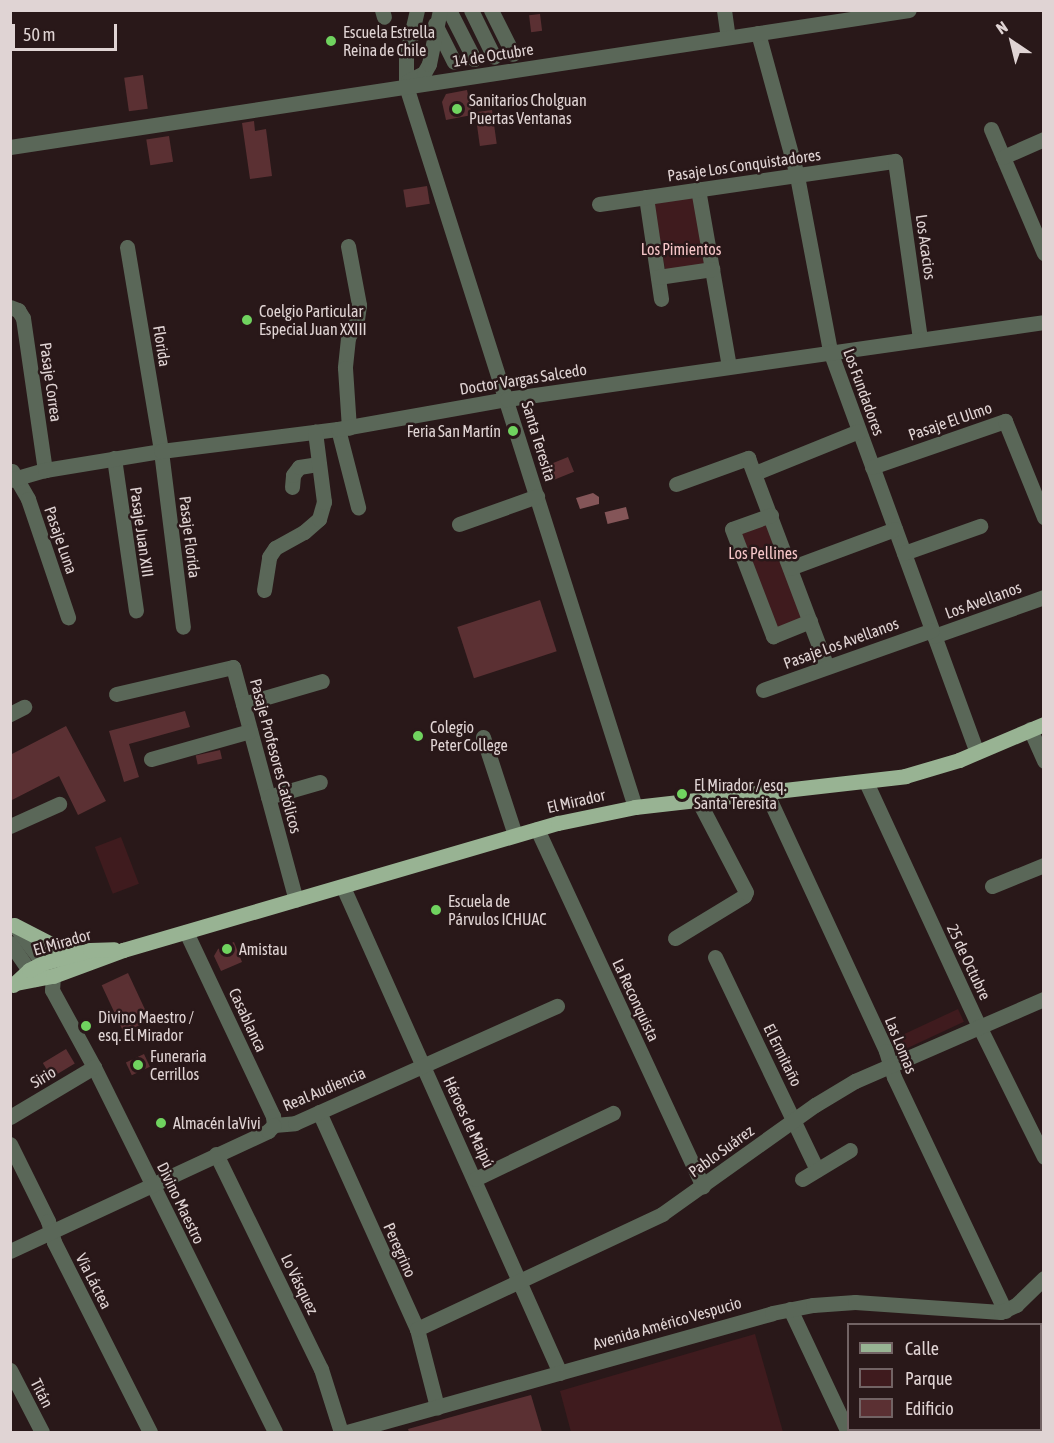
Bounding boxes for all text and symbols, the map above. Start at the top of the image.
scale bar [15,12,120,50]
north arrow [982,12,1042,72]
text: N [993,17,1011,37]
place label: Escuela Estrella Reina de Chile [343,22,435,60]
text: 50 m [23,24,55,45]
marker: Escuela Estrella Reina de Chile [324,34,338,48]
street label: 14 de Octubre [451,39,535,71]
place label: Sanitarios Cholguan Puertas Ventanas [469,90,587,128]
marker: Sanitarios Cholguan Puertas Ventanas [450,102,464,116]
street label: Pasaje Los Conquistadores [666,145,822,185]
street label: Los Acacios [912,213,940,281]
park label: Los Pimientos [641,239,721,259]
place label: Coelgio Particular Especial Juan XXIII [259,301,367,339]
marker: Coelgio Particular Especial Juan XXIII [240,313,254,327]
street label: Florida [149,324,175,368]
street label: Pasaje Correa [36,341,66,423]
street label: Los Fundadores [839,346,889,438]
street label: Doctor Vargas Salcedo [458,359,588,399]
street label: Pasaje El Ulmo [906,398,994,444]
street label: Santa Teresita [518,399,560,483]
place label: Feria San Martín [407,421,501,441]
marker: Feria San Martín [506,424,520,438]
street label: Pasaje Juan XIII [126,486,158,578]
street label: Pasaje Florida [175,495,205,579]
street label: Pasaje Luna [40,504,82,576]
park label: Los Pellines [728,543,798,563]
street label: Los Avellanos [942,577,1024,623]
street label: Pasaje Los Avellanos [781,613,901,673]
street label: Pasaje Profesores Católicos [246,676,306,836]
place label: Colegio Peter College [430,717,508,755]
marker: Colegio Peter College [411,729,425,743]
place label: El Mirador / esq. Santa Teresita [694,775,786,813]
street label: El Mirador [545,785,607,817]
marker: El Mirador / esq. Santa Teresita [675,787,689,801]
place label: Escuela de Párvulos ICHUAC [448,891,546,929]
marker: Escuela de Párvulos ICHUAC [429,903,443,917]
street label: 25 de Octubre [943,921,995,1003]
street label: El Mirador [31,925,93,959]
place label: Amistau [239,939,287,959]
marker: Amistau [220,942,234,956]
street label: La Reconquista [609,956,663,1044]
street label: Casablanca [225,985,271,1055]
place label: Divino Maestro / esq. El Mirador [98,1007,194,1045]
street label: Las Lomas [881,1014,921,1076]
marker: Divino Maestro / esq. El Mirador [79,1019,93,1033]
street label: El Ermitaño [760,1021,806,1089]
place label: Funeraria Cerrillos [150,1046,207,1084]
marker: Funeraria Cerrillos [131,1058,145,1072]
street label: Sirio [27,1062,59,1092]
street label: Real Audiencia [280,1063,368,1115]
street label: Héroes de Maipú [440,1073,498,1171]
place label: Almacén laVivi [173,1113,261,1133]
marker: Almacén laVivi [154,1116,168,1130]
street label: Pablo Suárez [685,1121,757,1181]
street label: Divino Maestro [153,1159,209,1247]
street label: Peregrino [380,1220,420,1280]
street label: Vía Láctea [72,1250,116,1312]
street label: Lo Vásquez [277,1251,323,1317]
street label: Avenida Américo Vespucio [591,1293,743,1353]
legend [847,1323,1042,1431]
text: Calle [905,1338,939,1359]
text: Parque [905,1368,953,1389]
street label: Titán [27,1375,57,1411]
text: Edificio [905,1398,954,1419]

